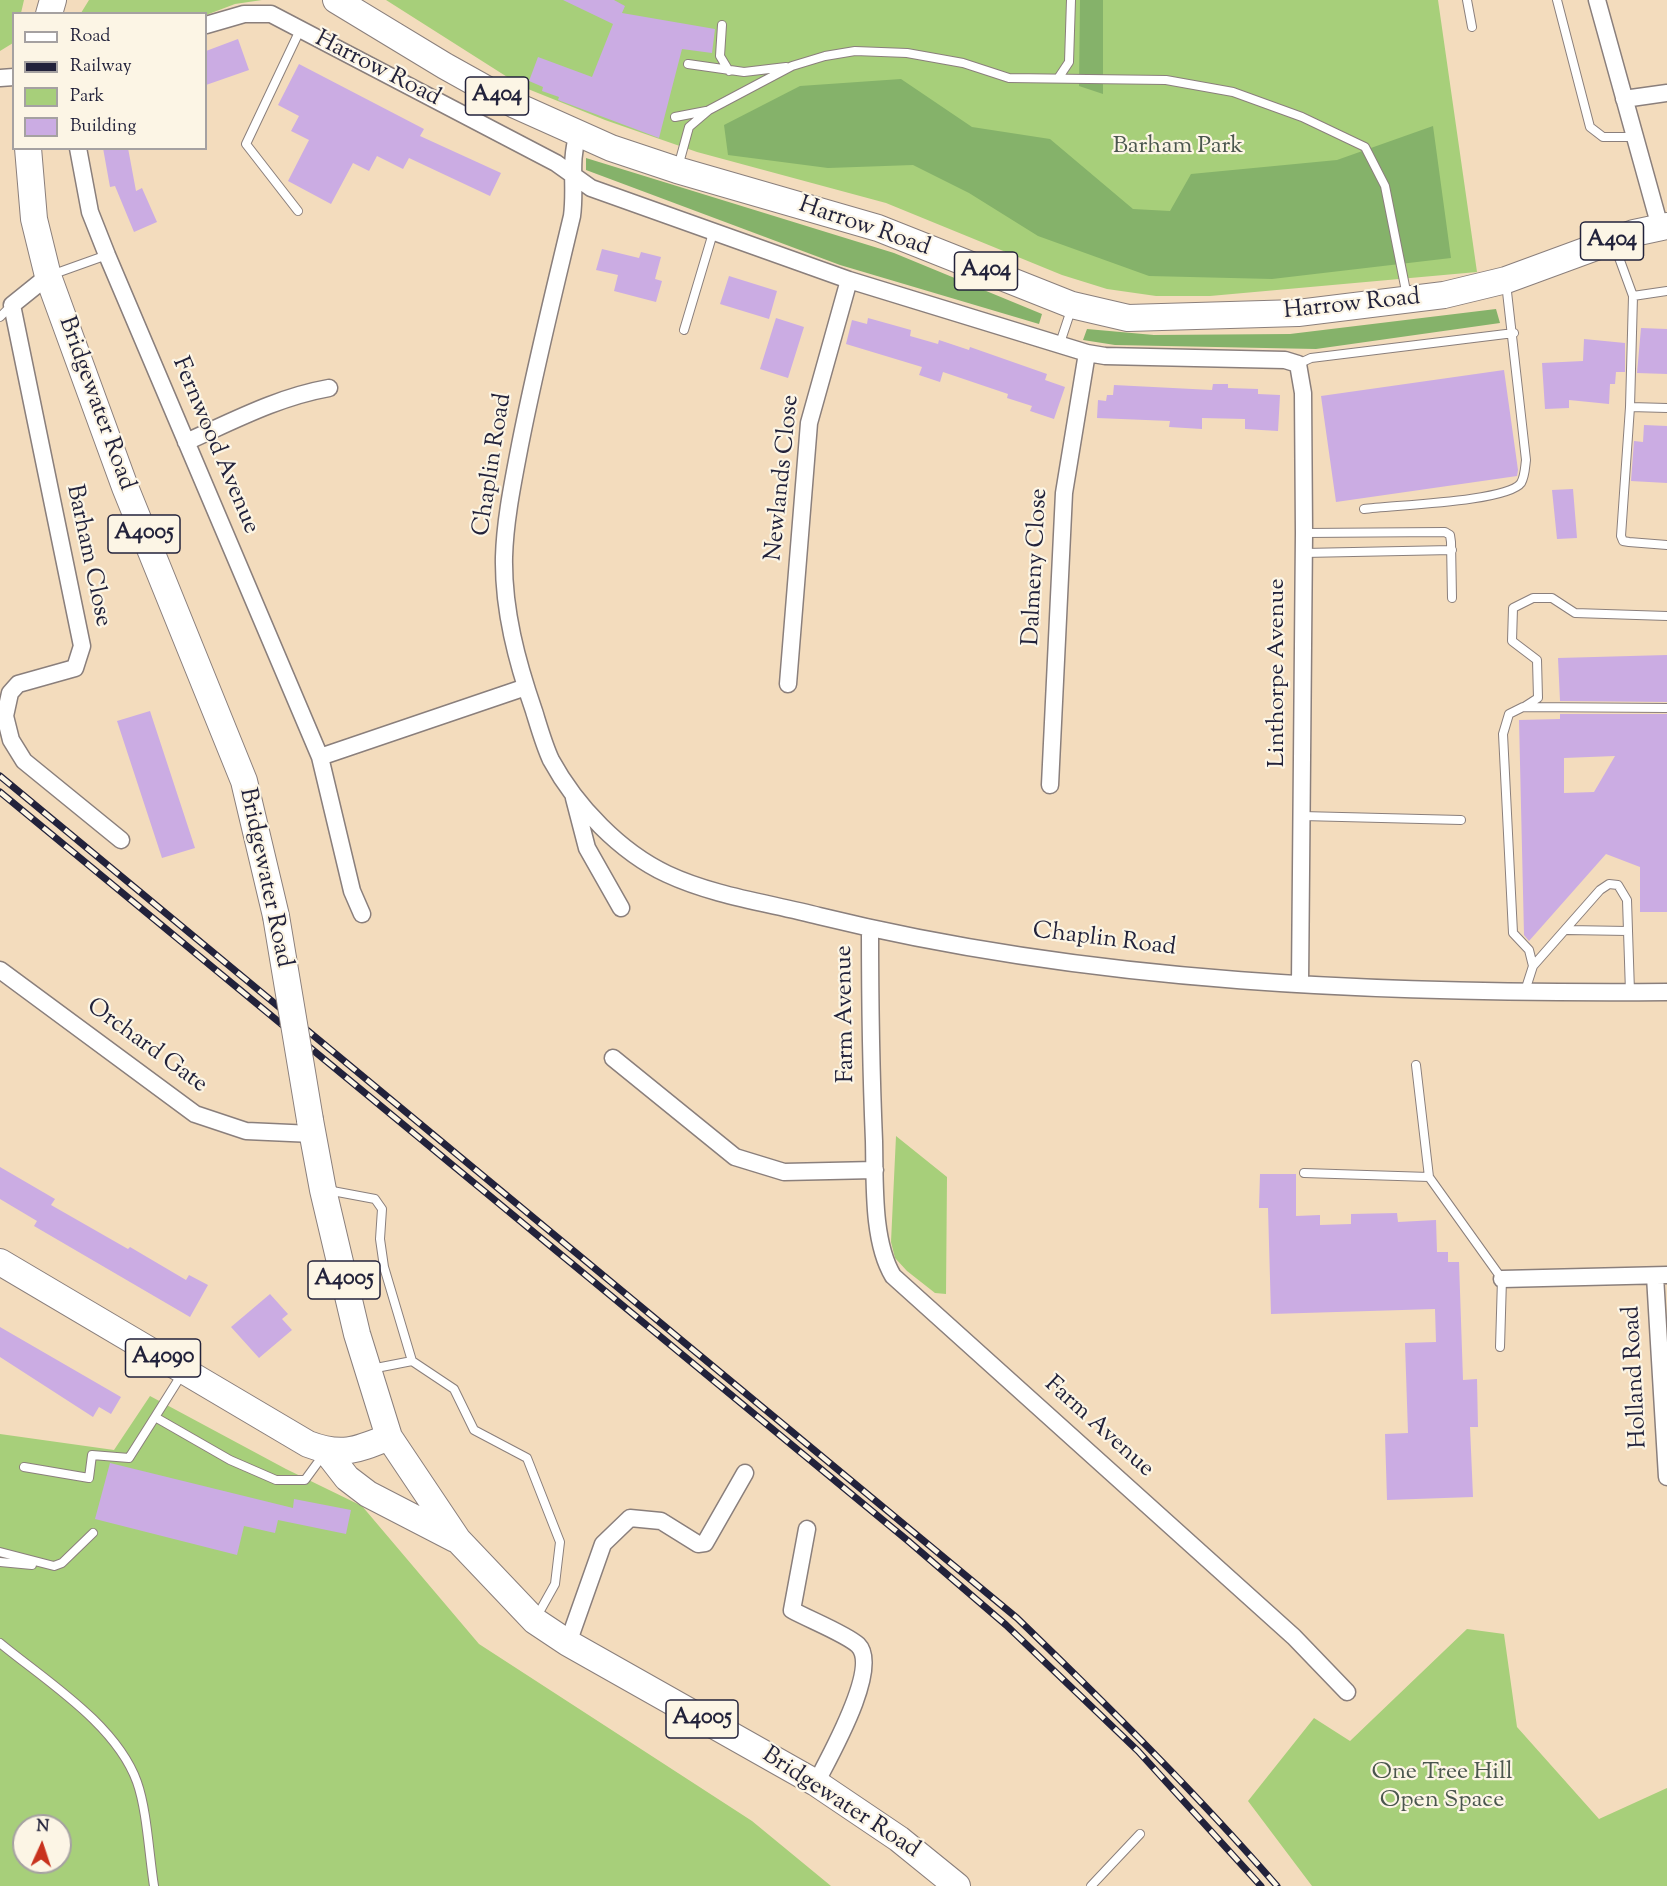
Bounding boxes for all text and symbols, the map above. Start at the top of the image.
legend [12,12,207,150]
text: Road [70,24,110,50]
street label: Harrow Road [309,26,445,114]
text: Railway [70,54,132,80]
road number: A404 [466,77,528,115]
text: Park [70,84,104,110]
text: Building [70,114,136,140]
park label: Barham Park [1113,134,1243,162]
street label: Harrow Road [794,192,934,264]
road number: A404 [1580,222,1644,260]
road number: A404 [954,252,1018,290]
street label: Harrow Road [1282,285,1422,327]
street label: Bridgewater Road [50,313,140,495]
street label: Fernwood Avenue [164,353,264,539]
street label: Chaplin Road [468,392,520,538]
street label: Newlands Close [761,394,807,562]
street label: Barham Close [58,482,116,630]
street label: Dalmeny Close [1018,488,1056,646]
road number: A4005 [108,515,180,553]
street label: Linthorpe Avenue [1265,578,1293,768]
street label: Bridgewater Road [231,786,297,970]
street label: Chaplin Road [1031,918,1177,964]
street label: Farm Avenue [831,945,863,1083]
street label: Orchard Gate [80,993,212,1101]
road number: A4005 [308,1261,380,1299]
street label: Holland Road [1619,1305,1655,1449]
road number: A4090 [126,1339,201,1377]
street label: Farm Avenue [1037,1371,1159,1485]
road number: A4005 [666,1700,738,1738]
street label: Bridgewater Road [756,1742,924,1866]
park label: One Tree Hill Open Space [1371,1760,1513,1816]
north arrow [12,1814,72,1874]
text: N [36,1816,50,1839]

